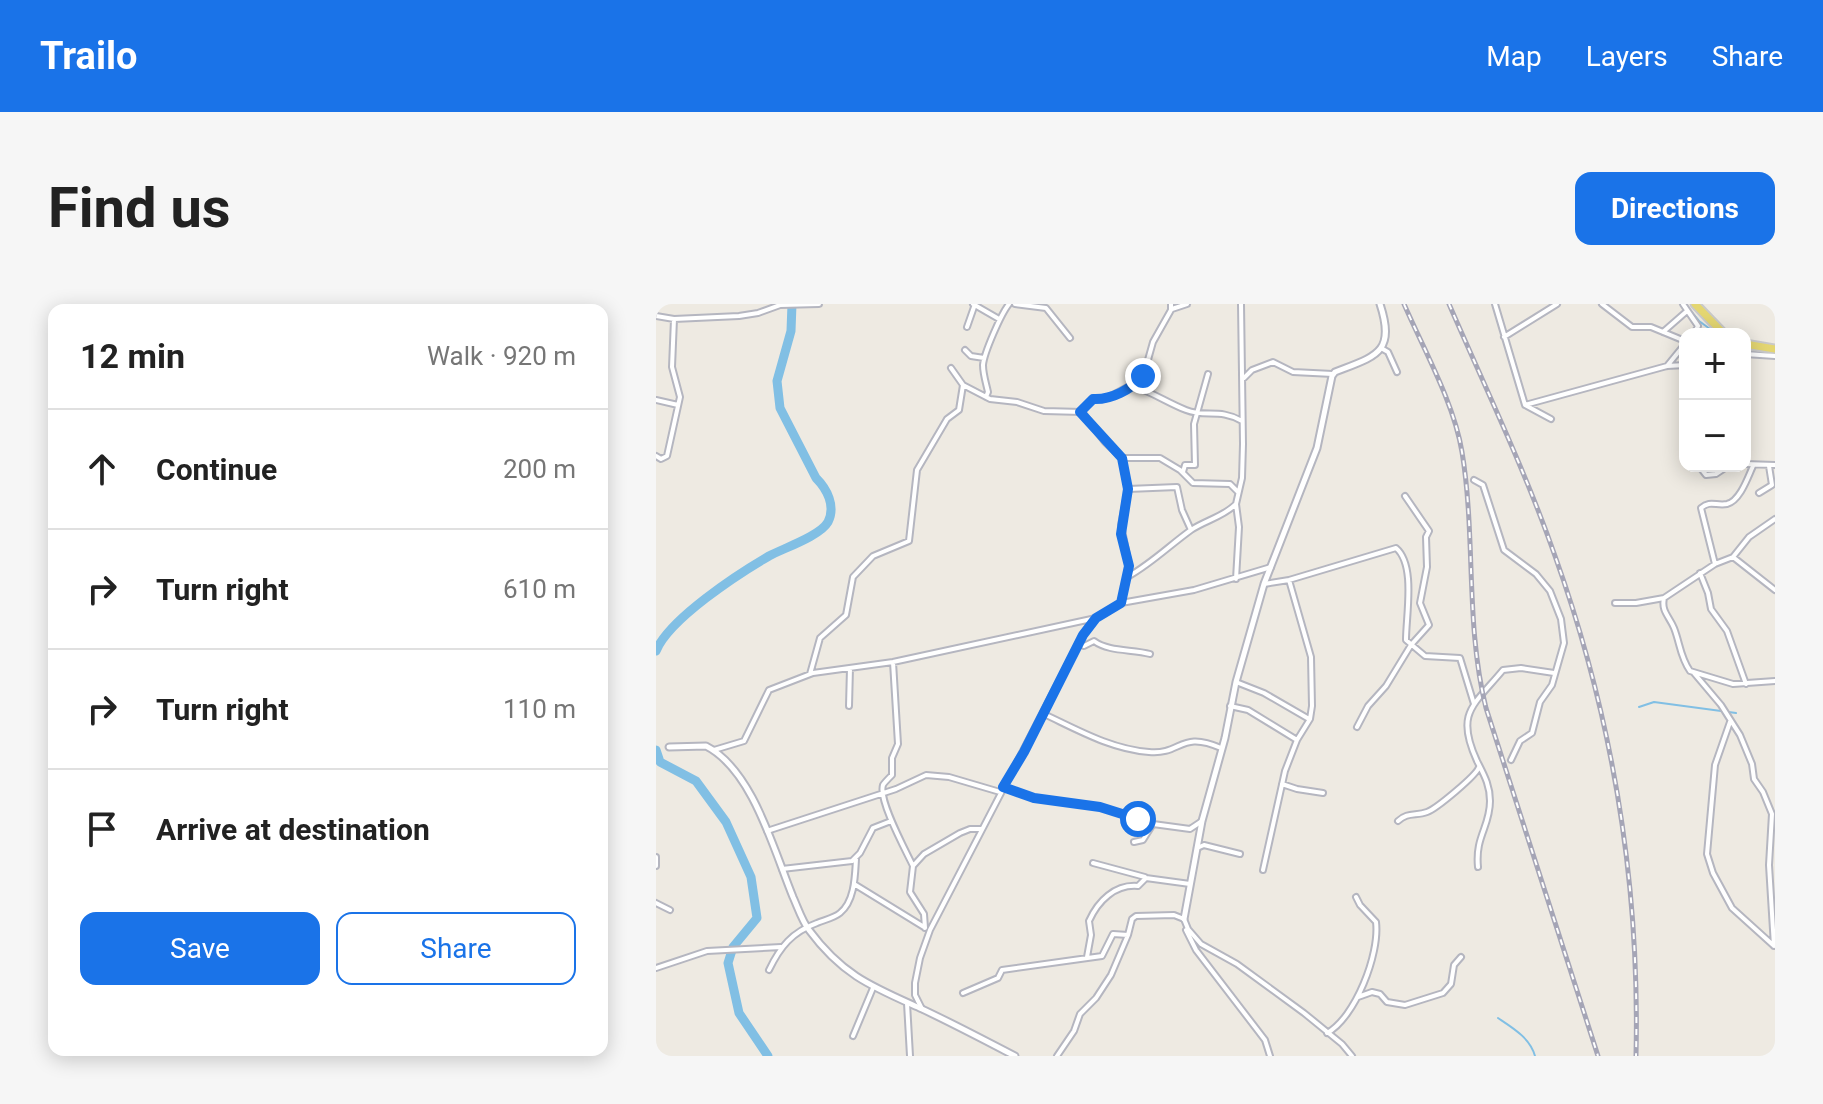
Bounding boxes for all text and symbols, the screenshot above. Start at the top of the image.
text: Trailo [40,34,137,78]
text: Map [1486,40,1542,73]
text: Layers [1586,40,1668,73]
text: Share [1712,40,1783,73]
button: Directions [1575,172,1775,245]
text: Find us [48,175,231,241]
map controls [1679,328,1751,472]
button: + [1679,328,1751,400]
text: 12 min [80,336,185,376]
text: Walk · 920 m [427,341,576,371]
route end [1125,358,1161,394]
button: − [1679,400,1751,472]
icon: ahead [80,447,124,491]
text: Continue [156,452,277,487]
text: 200 m [503,454,576,484]
icon: right [80,567,124,611]
text: Turn right [156,572,289,607]
text: 610 m [503,574,576,604]
icon: right [80,687,124,731]
text: Turn right [156,692,289,727]
text: 110 m [503,694,576,724]
route start [1120,801,1156,837]
icon: arrive [80,807,124,851]
text: Arrive at destination [156,812,430,847]
button: Save [80,912,320,985]
button: Share [336,912,576,985]

